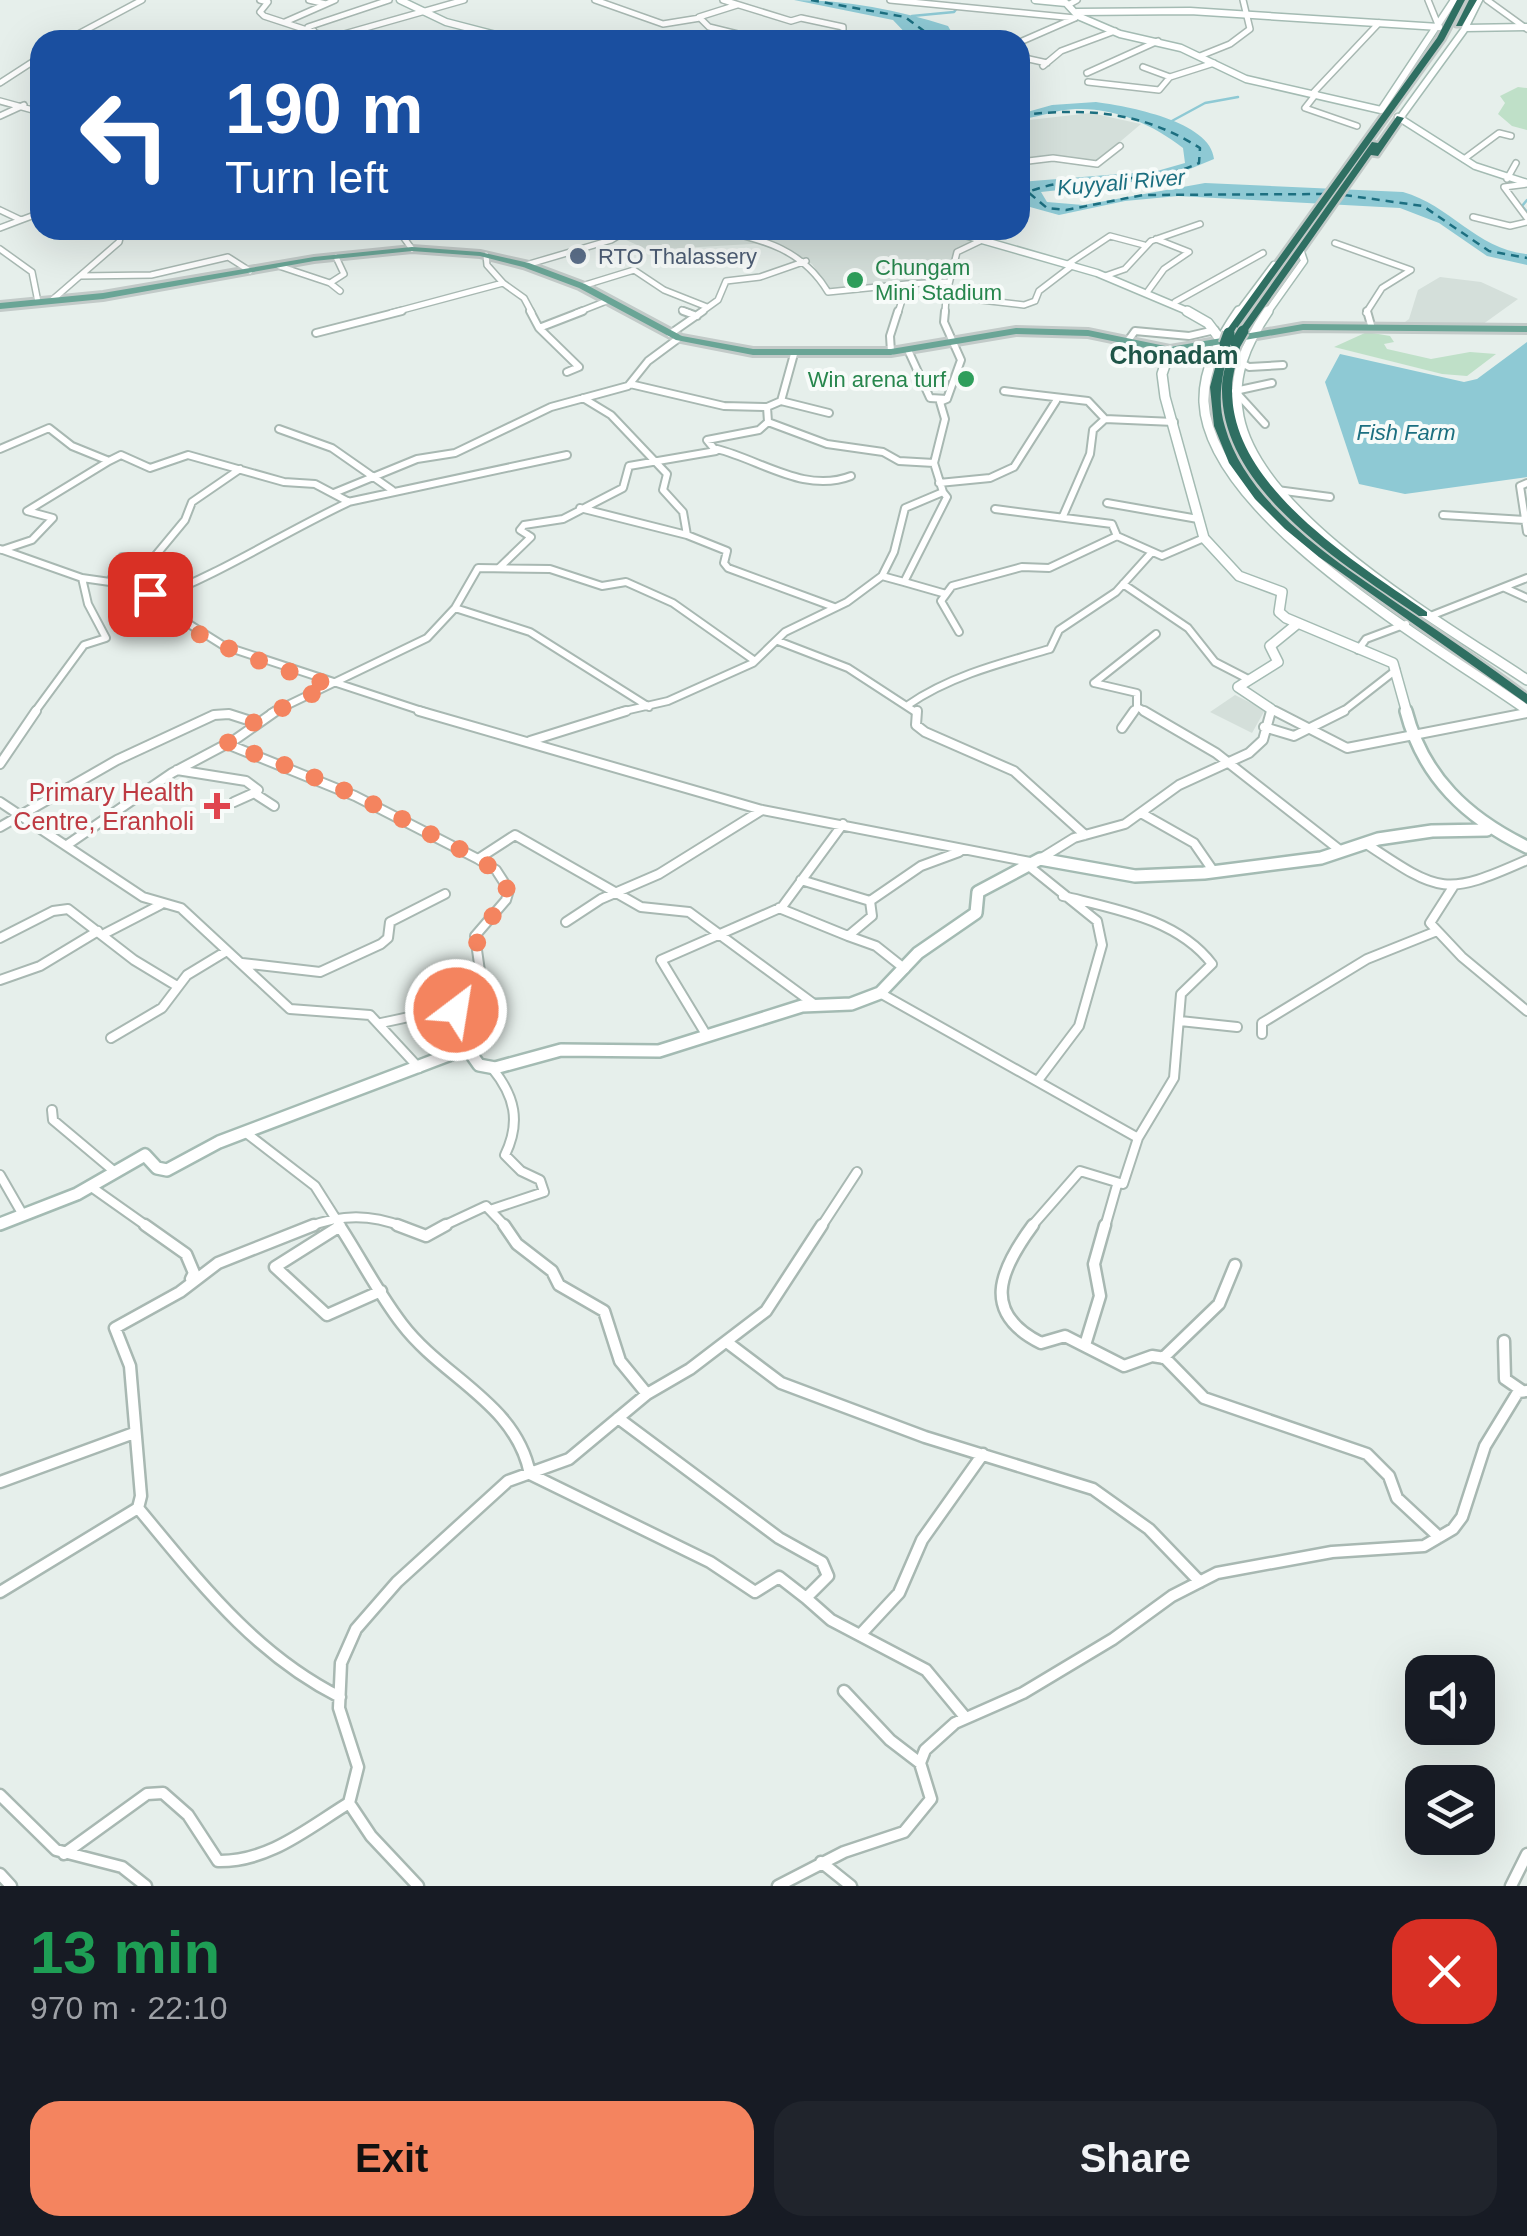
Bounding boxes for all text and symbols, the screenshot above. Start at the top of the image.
icon: left [60,70,190,200]
text: 190 m [225,70,423,148]
text: Turn left [225,152,388,203]
water label: Kuyyali River [1056,164,1188,201]
place label: RTO Thalassery [598,244,757,269]
marker: RTO Thalassery [567,245,589,267]
place label: Chungam Mini Stadium [875,255,1002,305]
marker: Chungam Mini Stadium [844,269,866,291]
district label: Chonadam [1109,341,1239,369]
place label: Win arena turf [808,367,947,392]
marker: Win arena turf [955,368,977,390]
water label: Fish Farm [1357,420,1456,445]
pin [108,552,193,637]
icon: arrive [123,567,178,622]
place label: Primary Health Centre, Eranholi [13,778,194,835]
marker: Primary Health Centre, Eranholi [204,793,230,819]
position arrow [404,958,508,1062]
map controls [1405,1655,1495,1855]
button: sound [1405,1655,1495,1745]
button: layers [1405,1765,1495,1855]
text: 13 min [30,1919,220,1986]
button: close [1392,1919,1497,2024]
text: 970 m · 22:10 [30,1990,227,2026]
button: Exit [30,2101,754,2216]
button: Share [774,2101,1497,2216]

